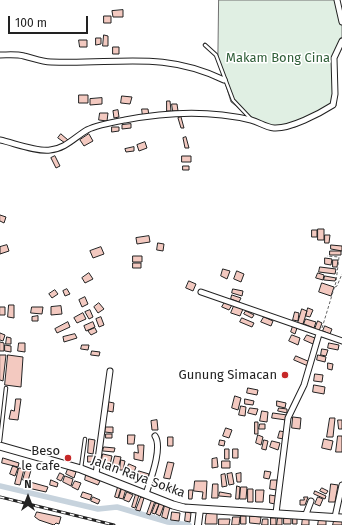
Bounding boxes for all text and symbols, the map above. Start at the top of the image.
scale bar [10,8,90,34]
text: 100 m [15,16,47,30]
park label: Makam Bong Cina [226,50,330,66]
place label: Gunung Simacan [178,367,277,383]
marker: Gunung Simacan [280,370,290,380]
place label: Beso le cafe [21,443,60,474]
marker: Beso le cafe [63,453,73,463]
street label: Jalan Raya Sokka [89,453,187,501]
north arrow [8,477,48,517]
text: N [24,478,32,491]

